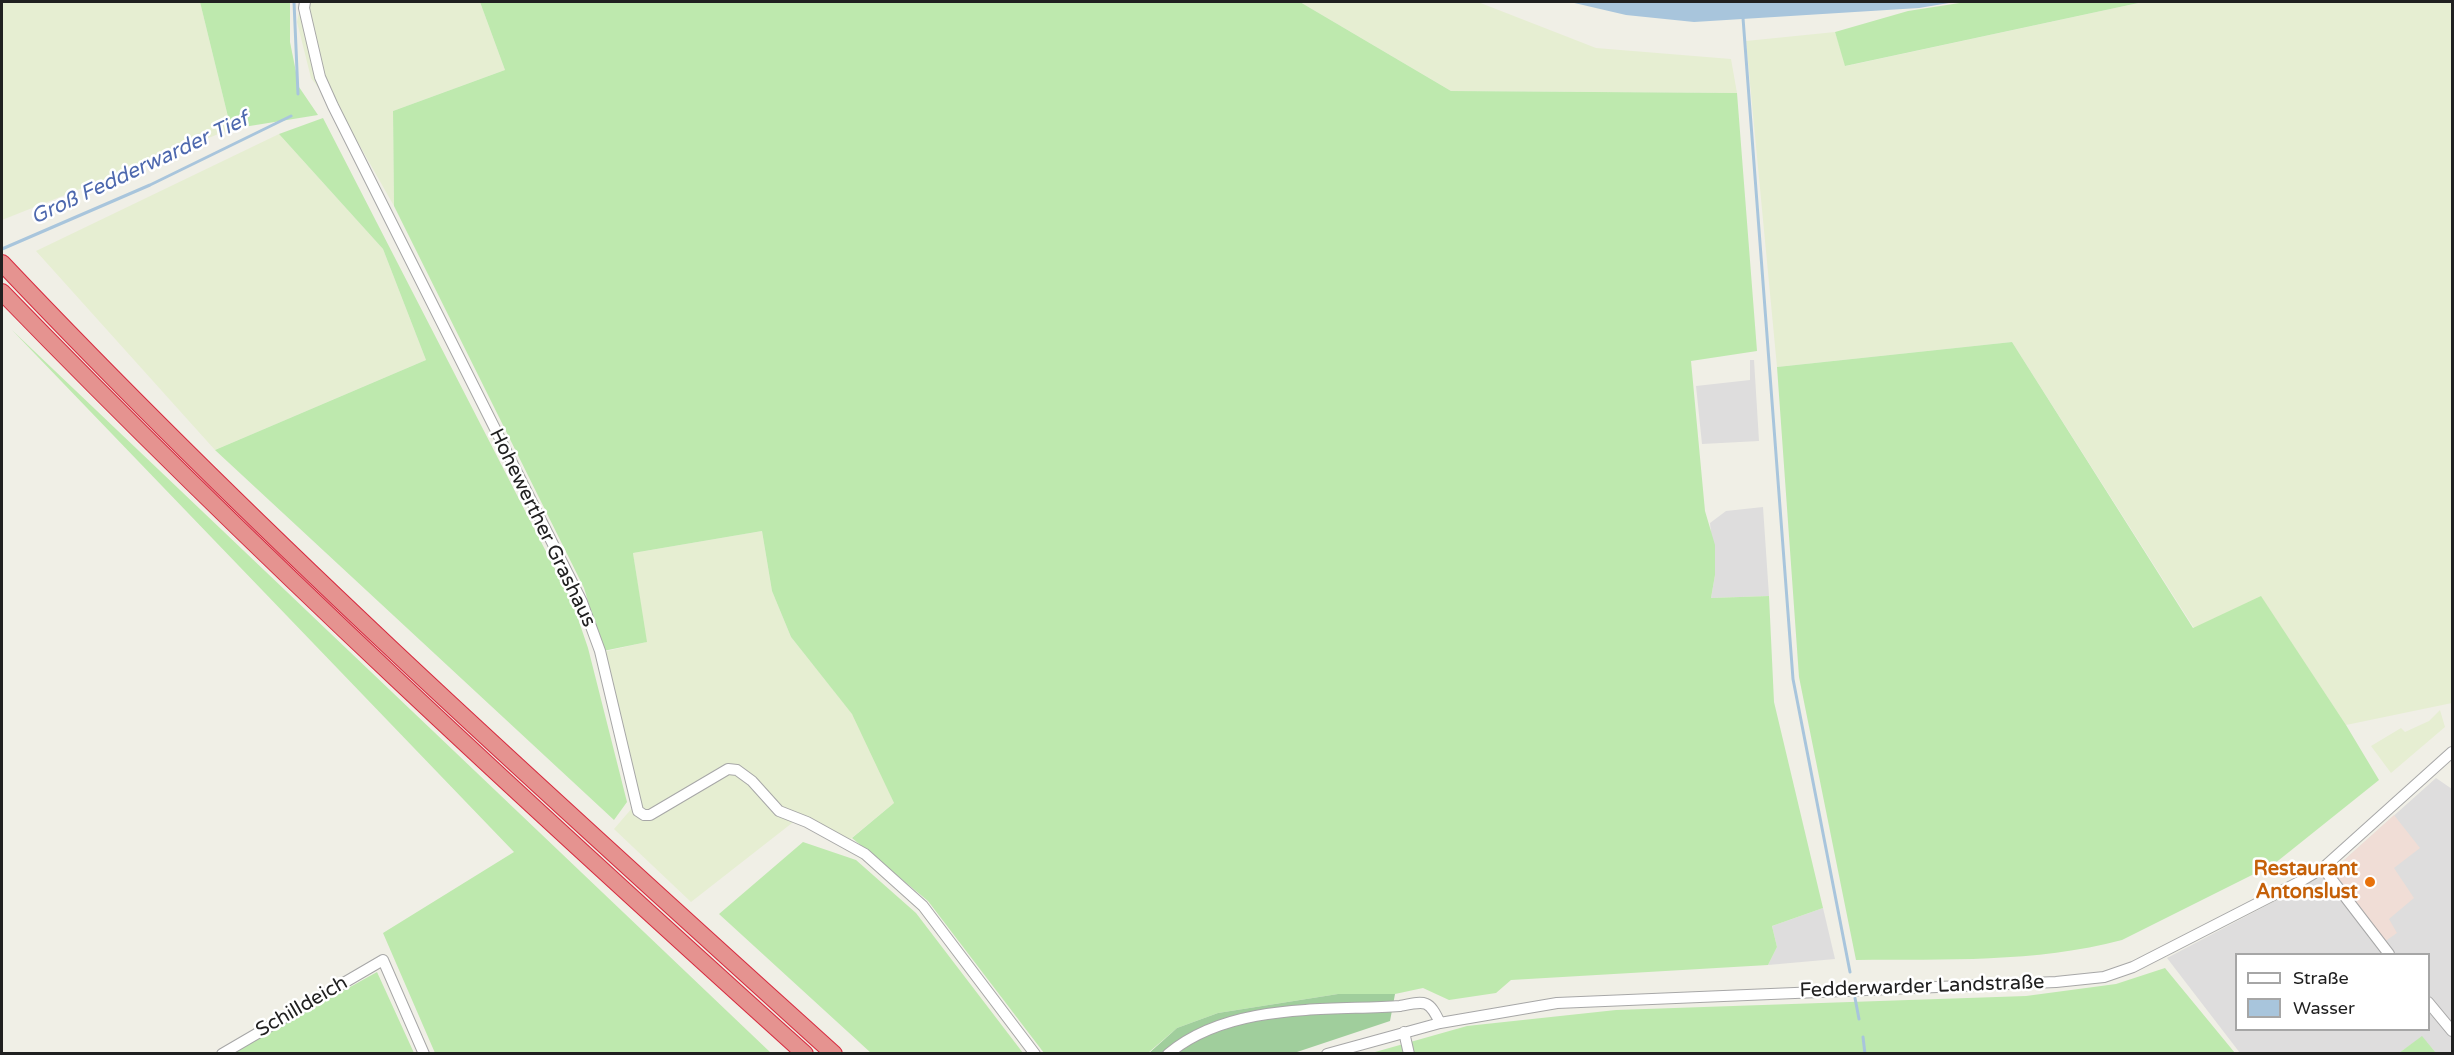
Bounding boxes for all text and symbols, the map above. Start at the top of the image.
water label: Groß Fedderwarder Tief [27,107,253,231]
street label: Hohewerther Grashaus [483,425,601,631]
place label: Restaurant Antonslust [2253,858,2358,905]
marker: Restaurant Antonslust [2363,875,2377,889]
legend [2235,953,2430,1031]
text: Straße [2293,967,2349,989]
street label: Schilldeich [252,971,352,1043]
street label: Fedderwarder Landstraße [1799,971,2045,1003]
text: Wasser [2293,997,2355,1019]

